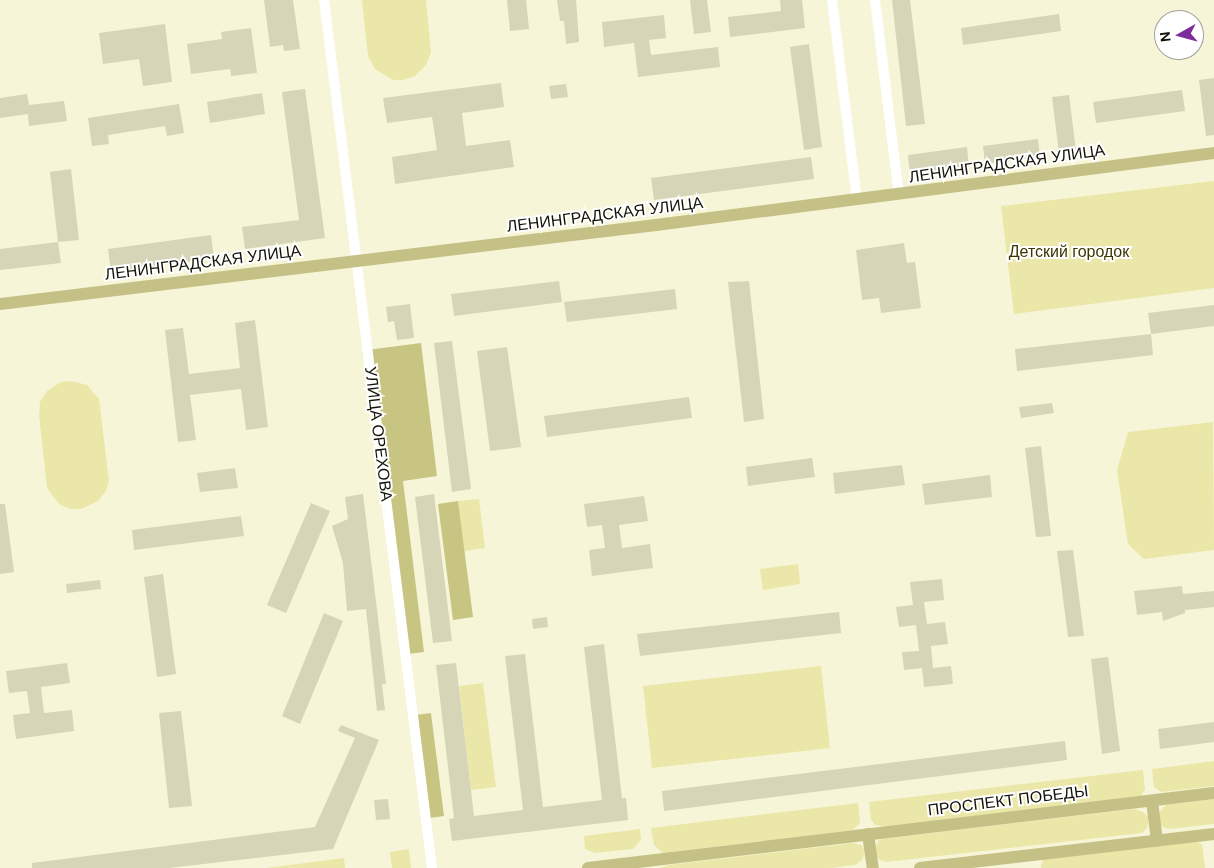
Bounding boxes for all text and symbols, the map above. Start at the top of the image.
north arrow [1154,10,1204,60]
text: N [1156,31,1175,43]
street label: ЛЕНИНГРАДСКАЯ УЛИЦА [908,141,1106,187]
street label: ЛЕНИНГРАДСКАЯ УЛИЦА [506,193,704,237]
street label: ЛЕНИНГРАДСКАЯ УЛИЦА [104,241,302,285]
park label: Детский городок [1009,242,1129,262]
street label: УЛИЦА ОРЕХОВА [360,366,396,502]
street label: ПРОСПЕКТ ПОБЕДЫ [927,782,1089,820]

